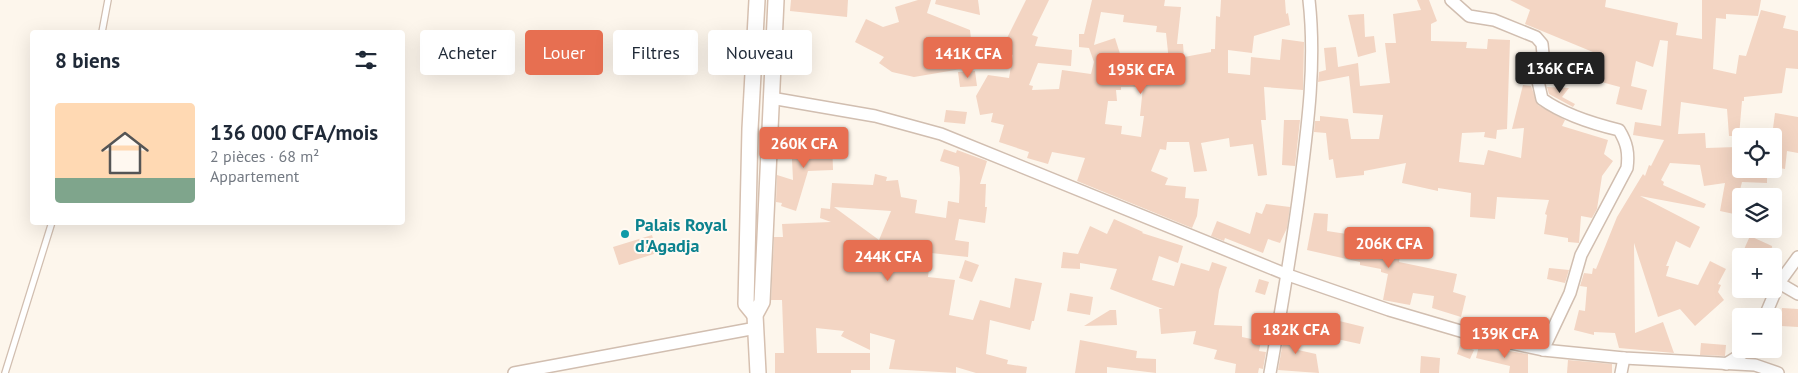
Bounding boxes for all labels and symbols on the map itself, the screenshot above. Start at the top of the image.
pin: 141K CFA [916,36,1020,79]
pin: 195K CFA [1089,52,1193,95]
pin: 136K CFA [1508,52,1612,94]
pin: 260K CFA [752,126,856,169]
place label: Palais Royal d'Agadja [635,213,728,257]
pin: 206K CFA [1337,226,1441,269]
marker: Palais Royal d'Agadja [619,228,631,240]
pin: 244K CFA [836,240,940,282]
pin: 182K CFA [1244,312,1348,355]
pin: 139K CFA [1453,316,1557,359]

